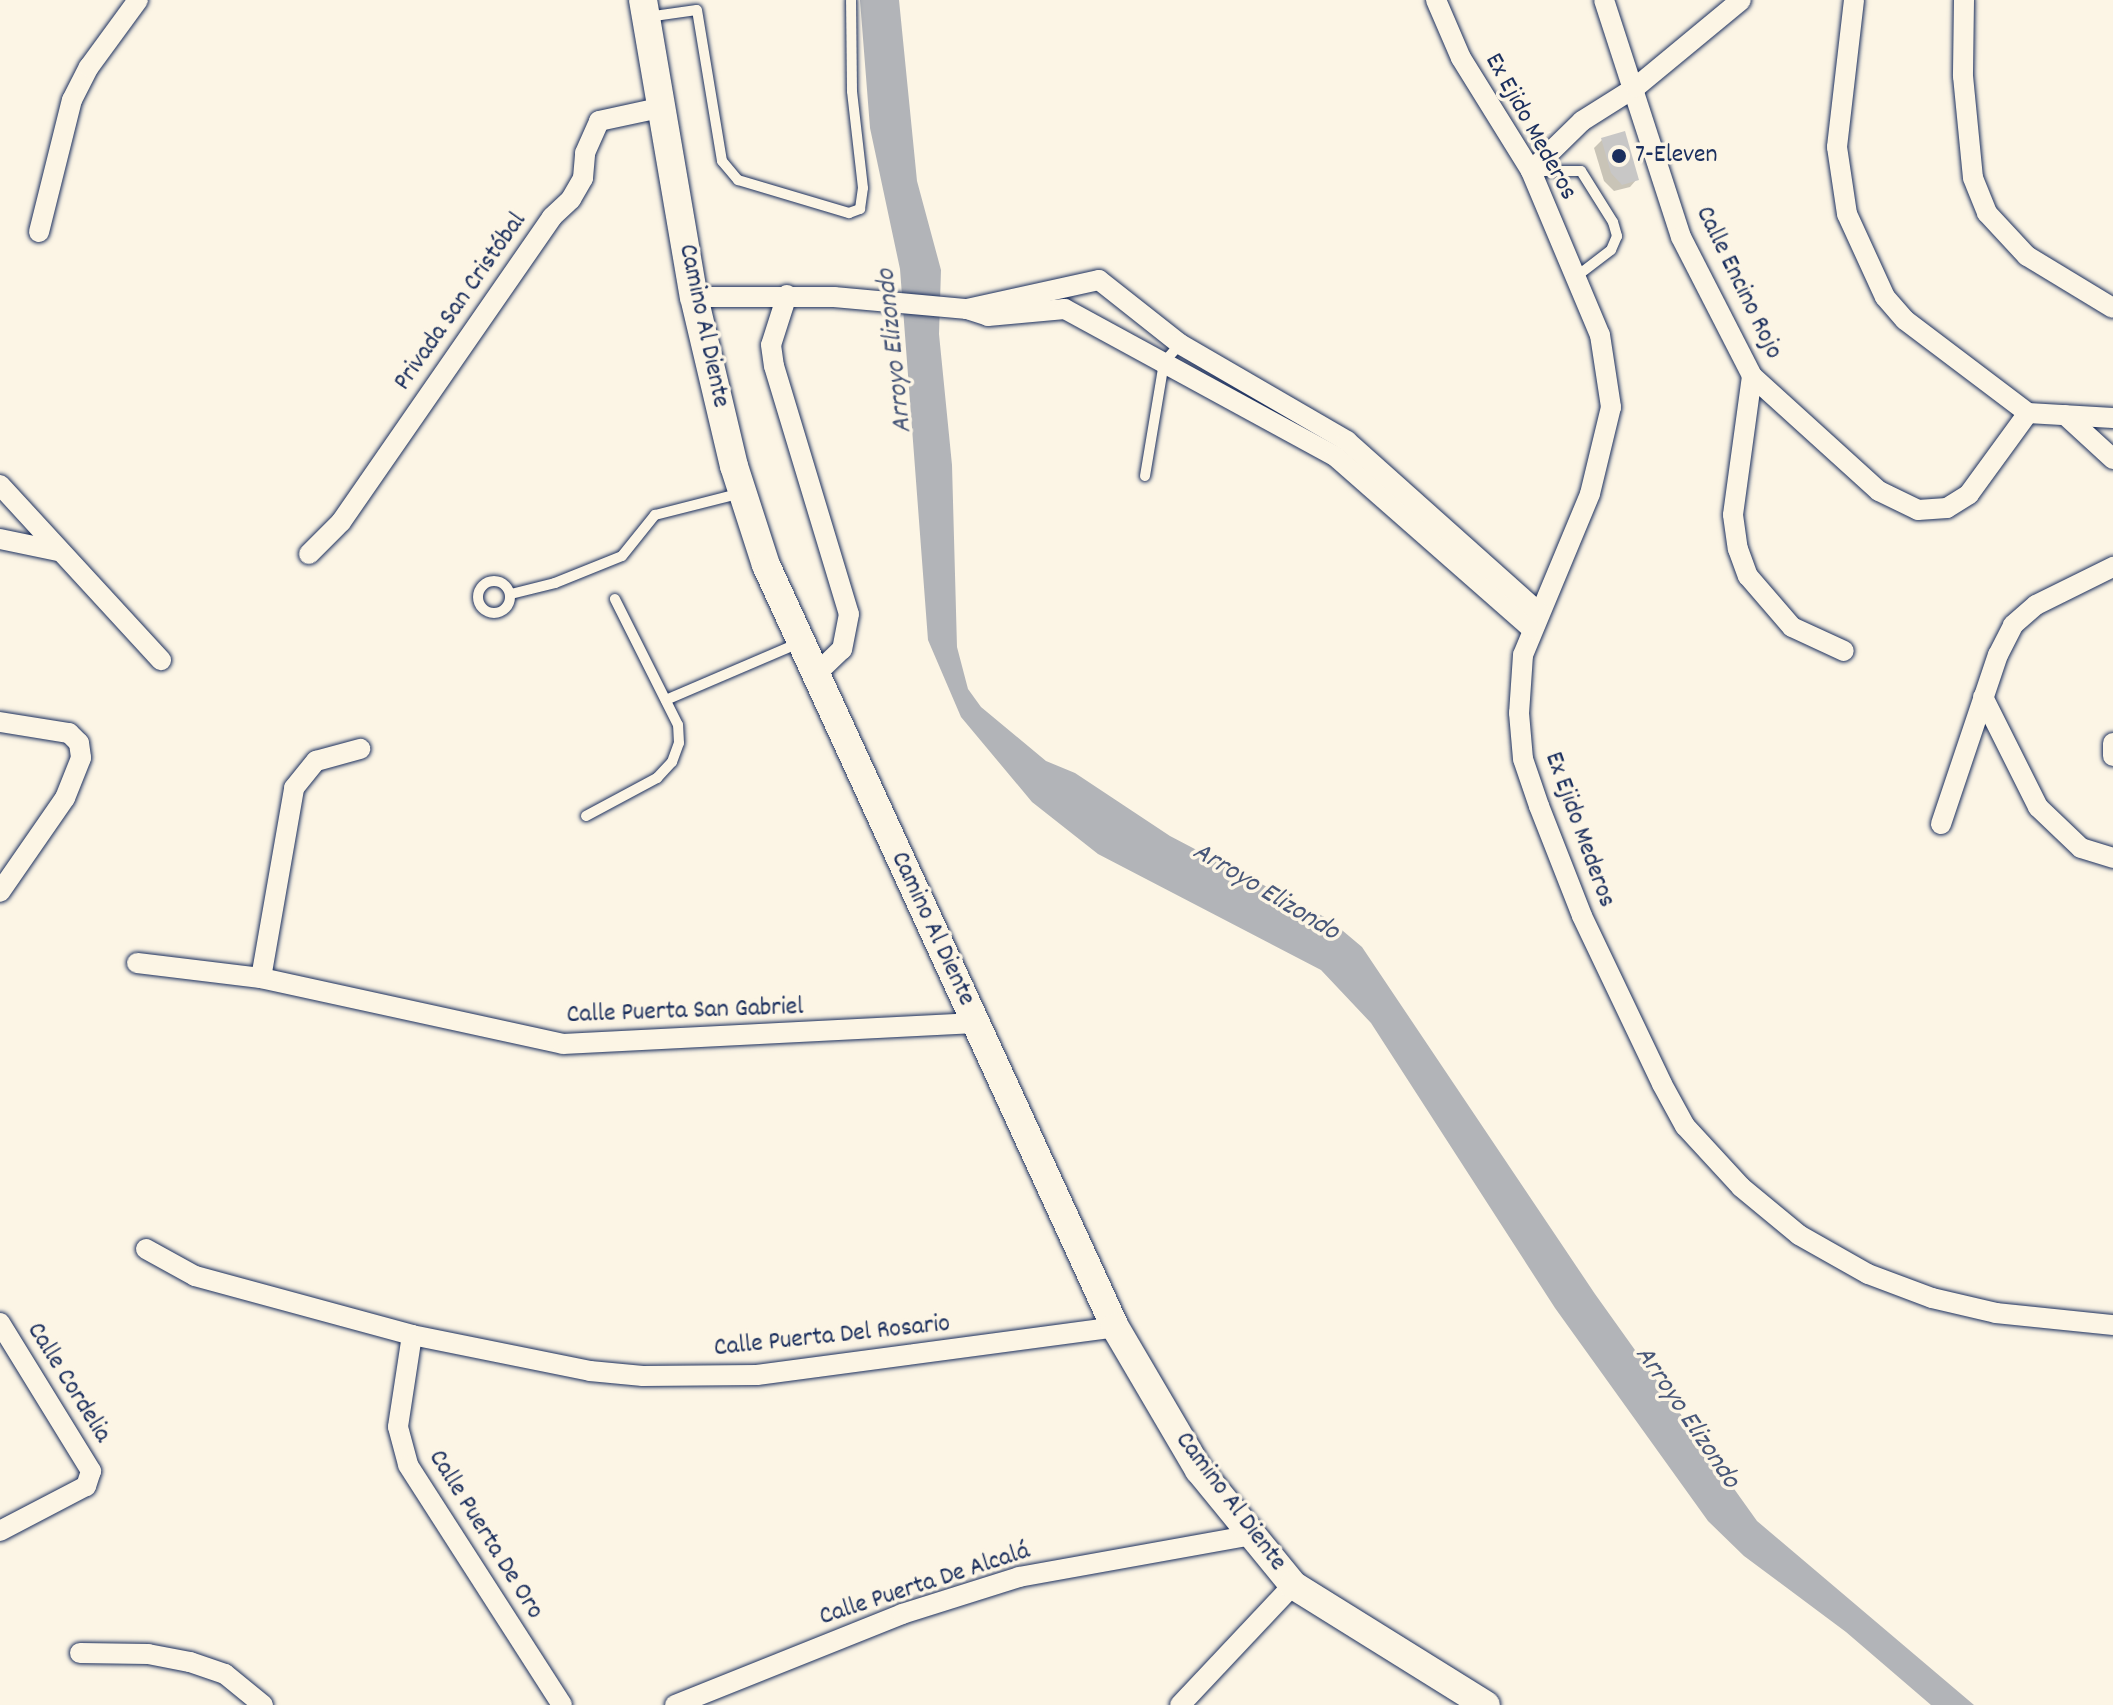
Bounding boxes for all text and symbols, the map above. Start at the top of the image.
street label: Ex Ejido Mederos [1477,48,1583,206]
place label: 7-Eleven [1635,140,1718,172]
marker: 7-Eleven [1610,147,1628,165]
street label: Calle Encino Rojo [1688,202,1788,364]
street label: Privada San Cristóbal [388,207,534,397]
street label: Camino Al Diente [670,241,736,411]
water label: Arroyo Elizondo [871,267,921,435]
street label: Ex Ejido Mederos [1536,748,1622,912]
water label: Arroyo Elizondo [1186,836,1344,950]
street label: Camino Al Diente [883,847,981,1011]
street label: Calle Puerta San Gabriel [566,992,804,1032]
street label: Calle Puerta Del Rosario [713,1309,951,1365]
street label: Calle Cordelia [19,1317,117,1449]
water label: Arroyo Elizondo [1626,1340,1746,1496]
street label: Camino Al Diente [1168,1426,1292,1578]
street label: Calle Puerta De Oro [420,1445,550,1625]
street label: Calle Puerta De Alcalá [816,1536,1034,1634]

